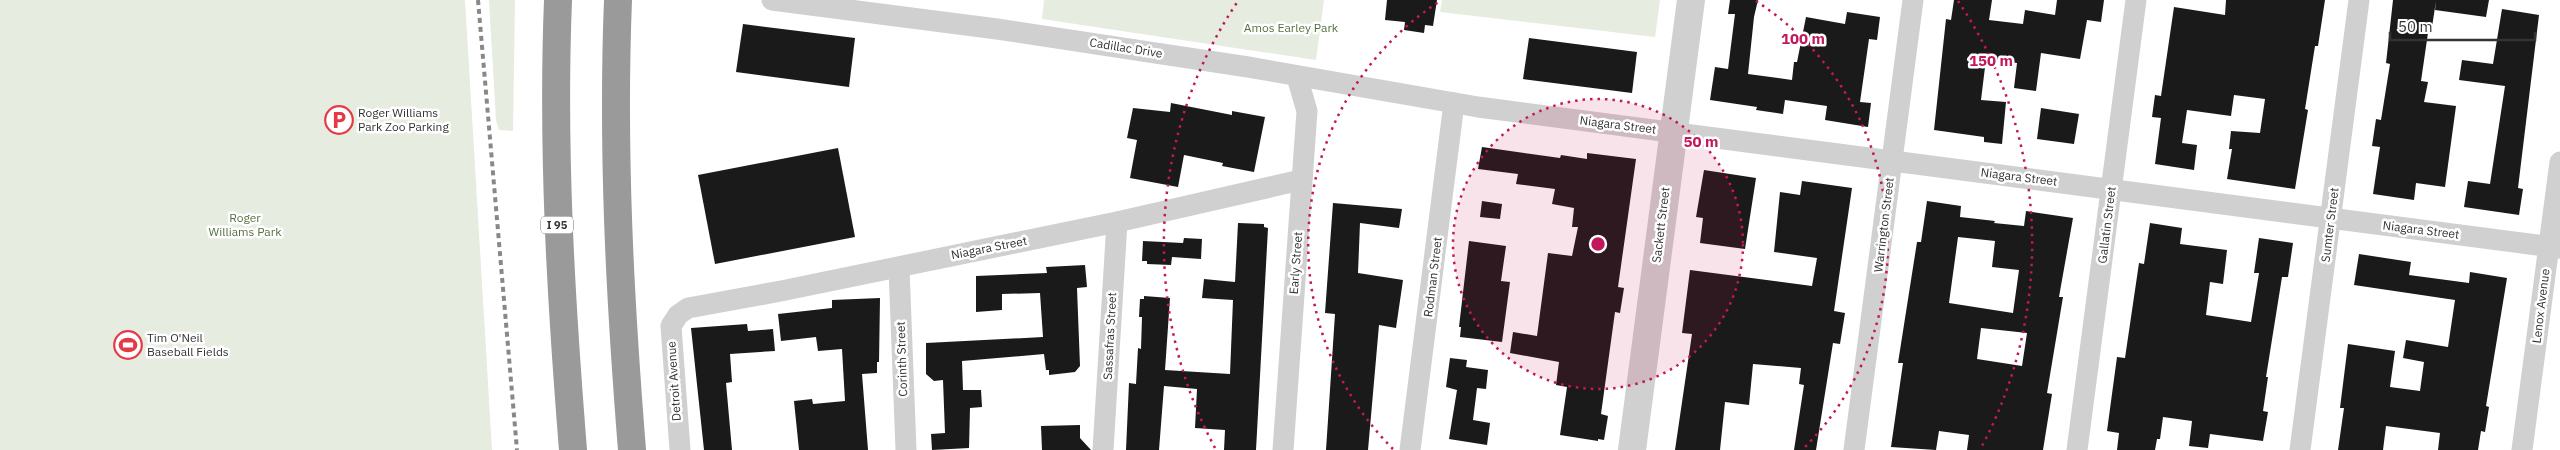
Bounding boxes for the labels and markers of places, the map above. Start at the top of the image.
parking icon: Roger Williams Park Zoo Parking [324,105,354,135]
place label: Roger Williams Park Zoo Parking [358,105,449,134]
centre of rings [1589,235,1607,253]
sports icon: Tim O'Neil Baseball Fields [113,330,143,360]
place label: Tim O'Neil Baseball Fields [147,330,229,359]

